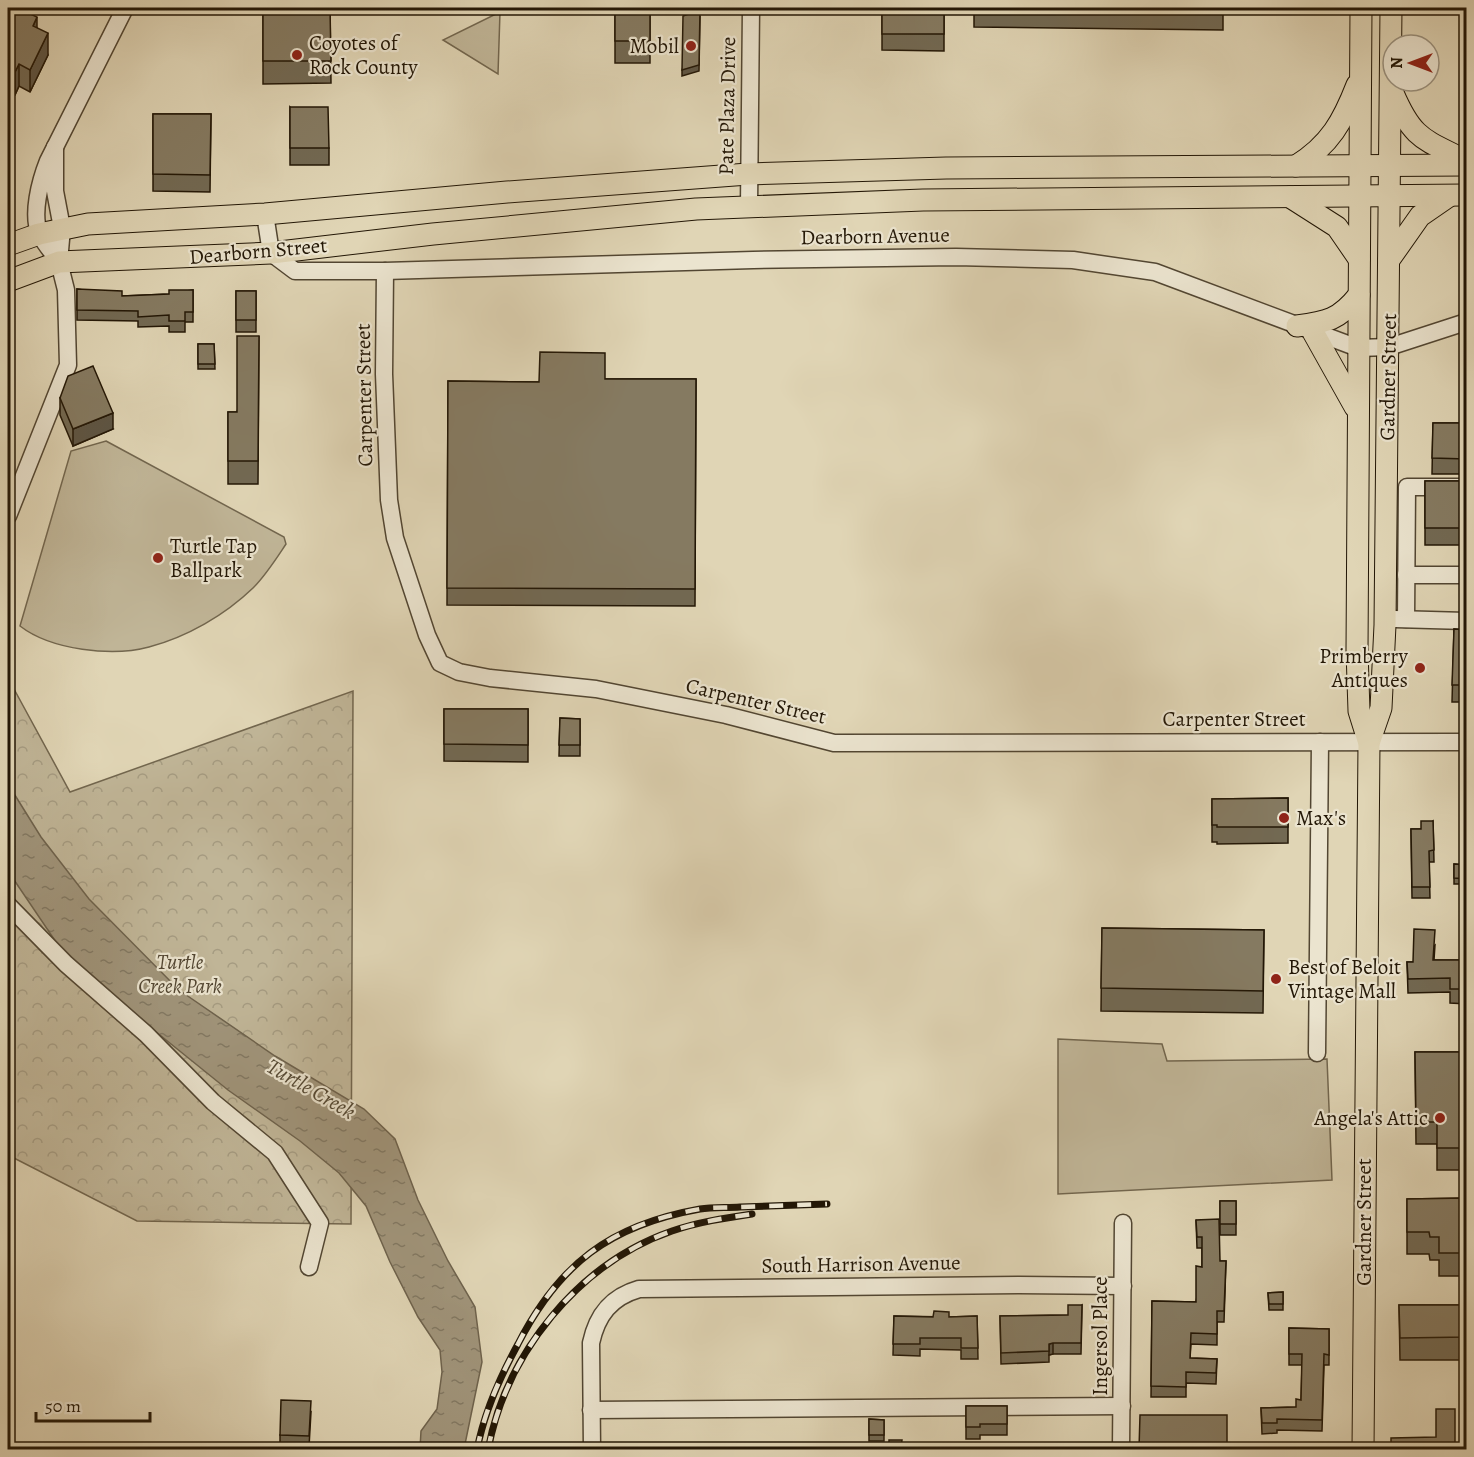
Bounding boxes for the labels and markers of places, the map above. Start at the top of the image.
place label: Coyotes of Rock County [309,29,418,81]
place label: Mobil [629,32,679,60]
marker: Mobil [684,39,698,53]
marker: Coyotes of Rock County [290,48,304,62]
place label: Turtle Tap Ballpark [170,532,257,584]
marker: Turtle Tap Ballpark [151,551,165,565]
place label: Primberry Antiques [1319,642,1409,694]
marker: Primberry Antiques [1413,661,1427,675]
place label: Max's [1296,804,1346,832]
marker: Max's [1277,811,1291,825]
place label: Best of Beloit Vintage Mall [1287,953,1401,1005]
marker: Best of Beloit Vintage Mall [1269,972,1283,986]
place label: Angela's Attic [1313,1104,1428,1132]
marker: Angela's Attic [1433,1111,1447,1125]

